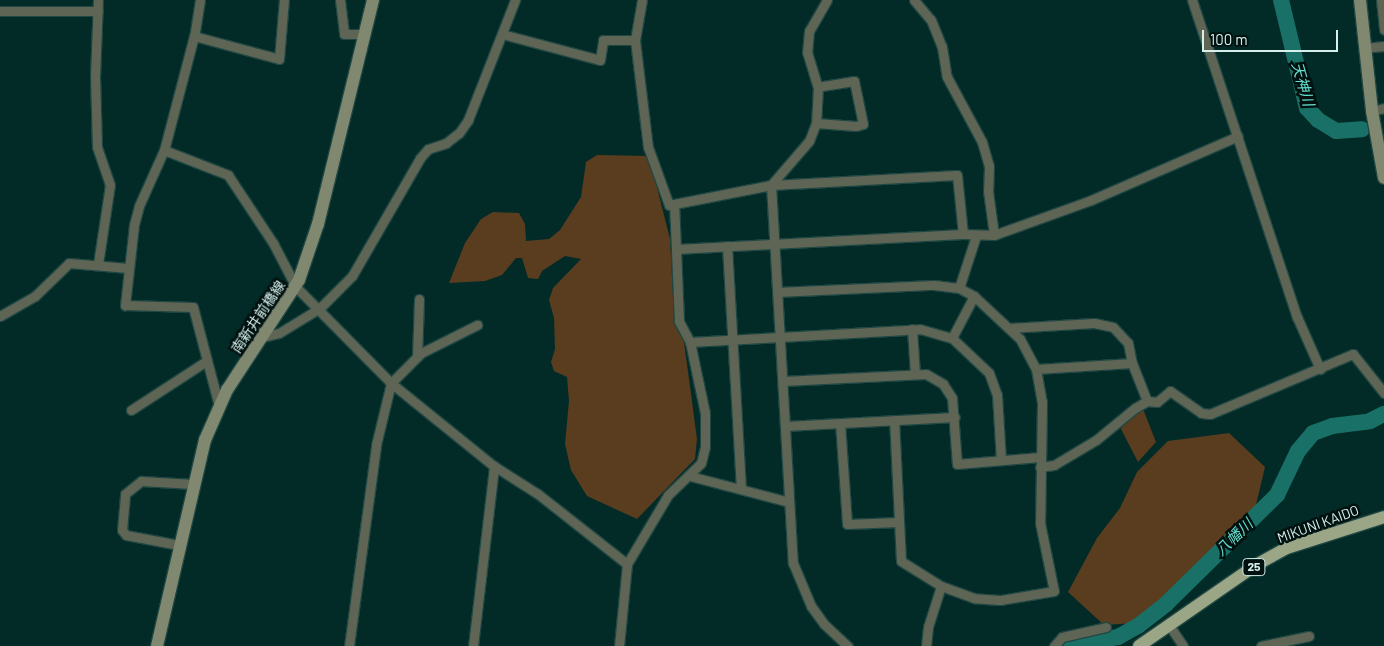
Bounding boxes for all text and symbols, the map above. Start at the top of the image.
scale bar [1204,20,1340,52]
text: 100 m [1210,30,1248,48]
water label: 天神川 [1288,60,1318,108]
street label: 南新井前橋線 [228,277,288,357]
street label: MIKUNI KAIDO [1275,501,1361,547]
water label: 八幡川 [1212,515,1256,559]
road number: 25 [1242,558,1266,576]

